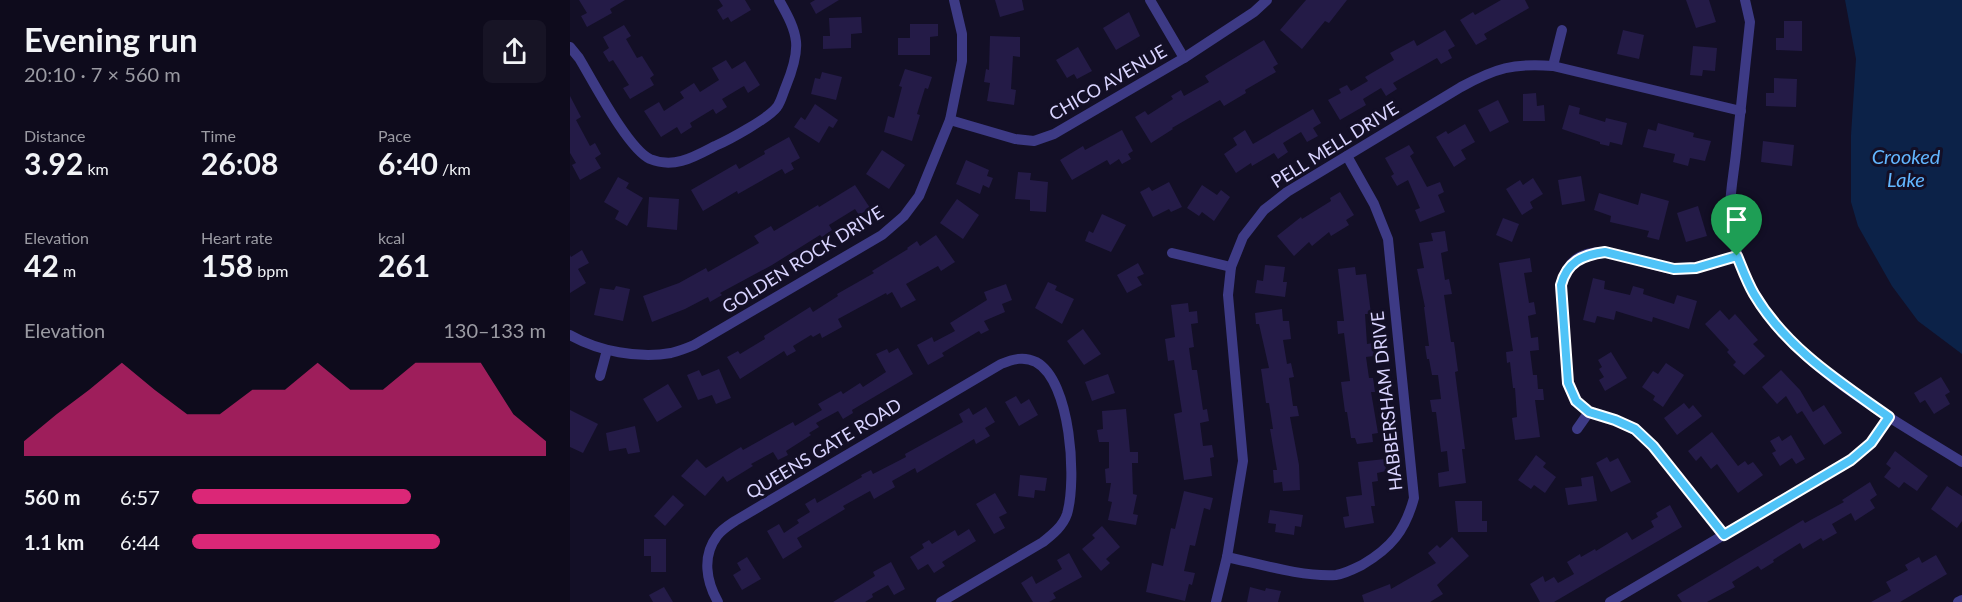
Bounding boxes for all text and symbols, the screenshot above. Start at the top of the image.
text: Evening run [24,19,198,59]
button: share [483,20,546,83]
street label: CHICO AVENUE [1045,40,1170,125]
text: 20:10 · 7 × 560 m [24,62,181,86]
street label: PELL MELL DRIVE [1267,96,1402,192]
text: Distance [24,126,85,145]
text: Time [201,126,236,145]
text: Pace [378,126,411,145]
water label: Crooked Lake [1872,144,1941,191]
text: 3.92 [24,145,83,181]
text: 26:08 [201,145,278,181]
text: 6:40 [378,145,438,181]
text: km [83,159,109,178]
text: /km [438,159,471,178]
pin [1711,194,1762,256]
street label: GOLDEN ROCK DRIVE [718,201,887,318]
icon: arrive [1720,203,1753,236]
text: Elevation [24,228,89,247]
text: Heart rate [201,228,273,247]
text: kcal [378,228,405,247]
text: 42 [24,247,59,283]
text: 158 [201,247,253,283]
text: 261 [378,247,430,283]
text: m [59,261,76,280]
text: bpm [253,261,288,280]
street label: HABBERSHAM DRIVE [1366,310,1406,492]
text: Elevation [24,318,105,342]
text: 130–133 m [443,318,546,342]
street label: QUEENS GATE ROAD [742,393,905,503]
text: 560 m [24,485,80,509]
text: 6:57 [120,485,160,509]
text: 1.1 km [24,530,84,554]
text: 6:44 [120,530,160,554]

